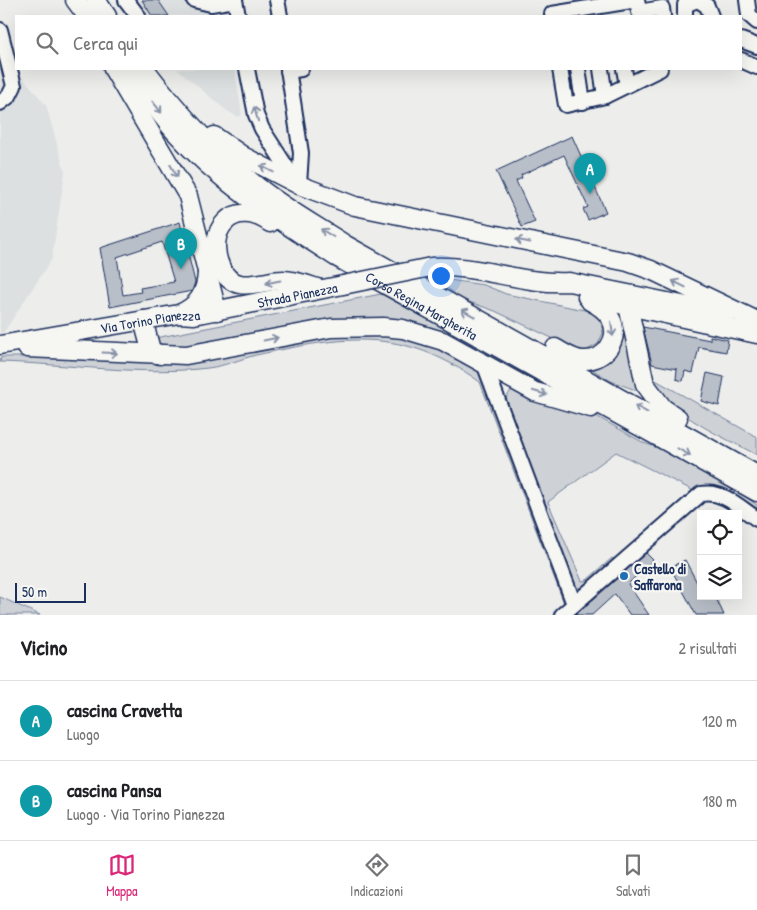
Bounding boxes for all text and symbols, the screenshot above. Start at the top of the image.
search box [15,15,742,70]
icon: search [33,29,61,57]
text: Cerca qui [73,30,138,56]
one-way arrow [151,100,162,113]
one-way arrow [251,106,261,122]
pin: A [574,153,606,194]
one-way arrow [169,163,179,178]
one-way arrow [260,164,275,173]
one-way arrow [320,227,334,237]
pin: B [165,228,197,269]
one-way arrow [516,236,532,245]
your location [428,263,454,289]
street label: Corso Regina Margherita [363,266,482,344]
street label: Strada Pianezza [256,277,339,312]
one-way arrow [266,277,282,287]
one-way arrow [672,279,687,288]
street label: Via Torino Pianezza [99,304,202,337]
one-way arrow [460,308,475,318]
one-way arrow [607,320,617,336]
one-way arrow [263,334,279,344]
one-way arrow [102,348,118,357]
one-way arrow [531,389,547,399]
one-way arrow [634,403,648,413]
one-way arrow [676,448,691,457]
map controls [697,510,742,600]
button: locate [697,510,742,555]
button: layers [697,555,742,600]
place label: Castello di Saffarona [634,559,686,594]
marker: Castello di Saffarona [618,570,630,582]
scale bar [15,580,86,603]
text: 50 m [22,582,47,601]
text: Vicino [20,633,67,662]
text: 2 risultati [678,637,737,659]
text: cascina Cravetta [67,697,182,723]
text: A [32,710,40,732]
text: 120 m [702,710,737,732]
text: Luogo [67,723,99,745]
text: cascina Pansa [67,777,161,803]
text: B [32,790,40,812]
text: 180 m [703,790,737,812]
text: Luogo · Via Torino Pianezza [67,803,225,825]
tab: Mappa [106,851,138,900]
tab: Indicazioni [350,851,403,900]
tab: Salvati [616,851,651,900]

